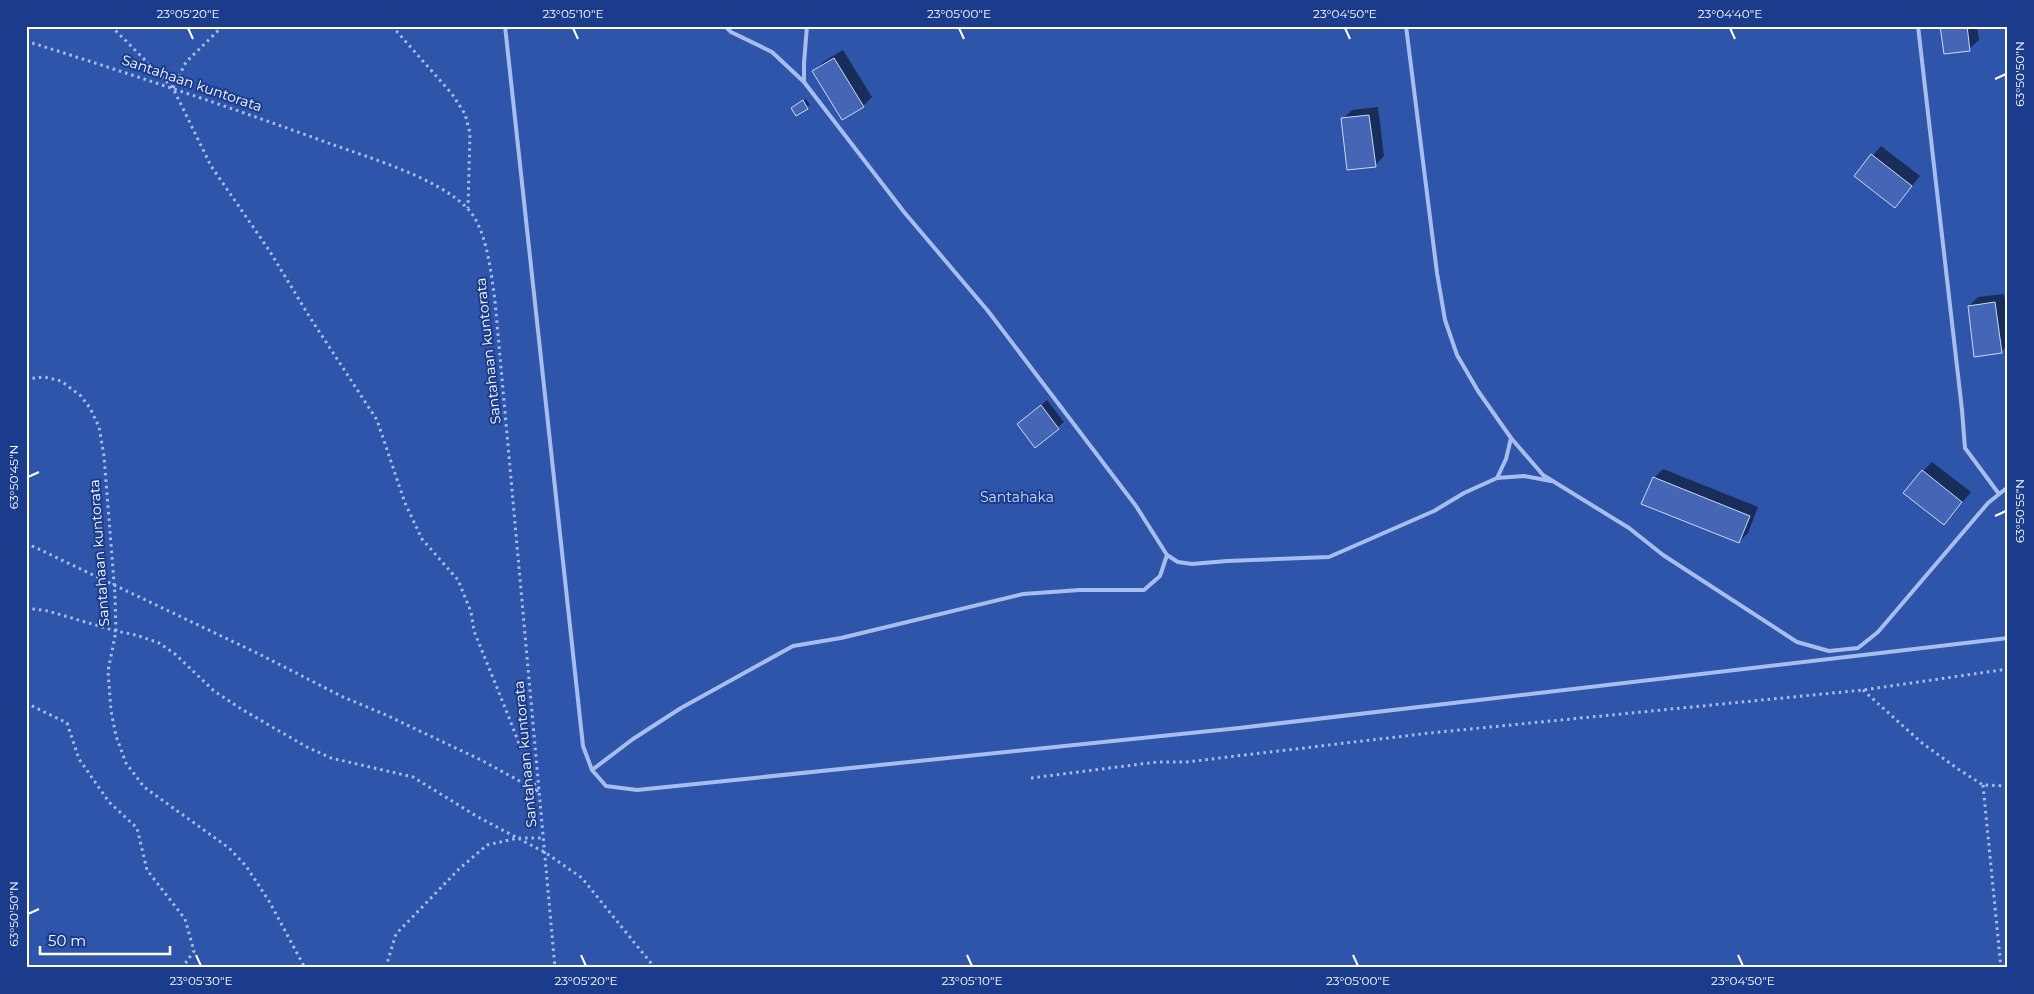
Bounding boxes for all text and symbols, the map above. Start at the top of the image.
text: 23°05'20"E [156,6,220,21]
text: 23°05'10"E [542,6,604,21]
text: 23°05'00"E [927,6,991,21]
text: 23°04'50"E [1313,6,1377,21]
text: 23°04'40"E [1698,6,1762,21]
text: 63°50'50"N [2012,41,2027,107]
street label: Santahaan kuntorata [119,50,265,116]
street label: Santahaan kuntorata [471,277,505,425]
text: 63°50'45"N [6,445,21,509]
street label: Santahaan kuntorata [85,479,113,627]
text: 63°50'55"N [2012,479,2027,543]
park label: Santahaka [980,488,1054,506]
street label: Santahaan kuntorata [510,680,540,828]
text: 63°50'50"N [6,881,21,947]
scale bar [40,924,170,956]
text: 50 m [48,931,86,950]
text: 23°05'30"E [169,973,233,988]
text: 23°05'20"E [554,973,618,988]
text: 23°05'10"E [941,973,1003,988]
text: 23°05'00"E [1326,973,1390,988]
text: 23°04'50"E [1711,973,1775,988]

